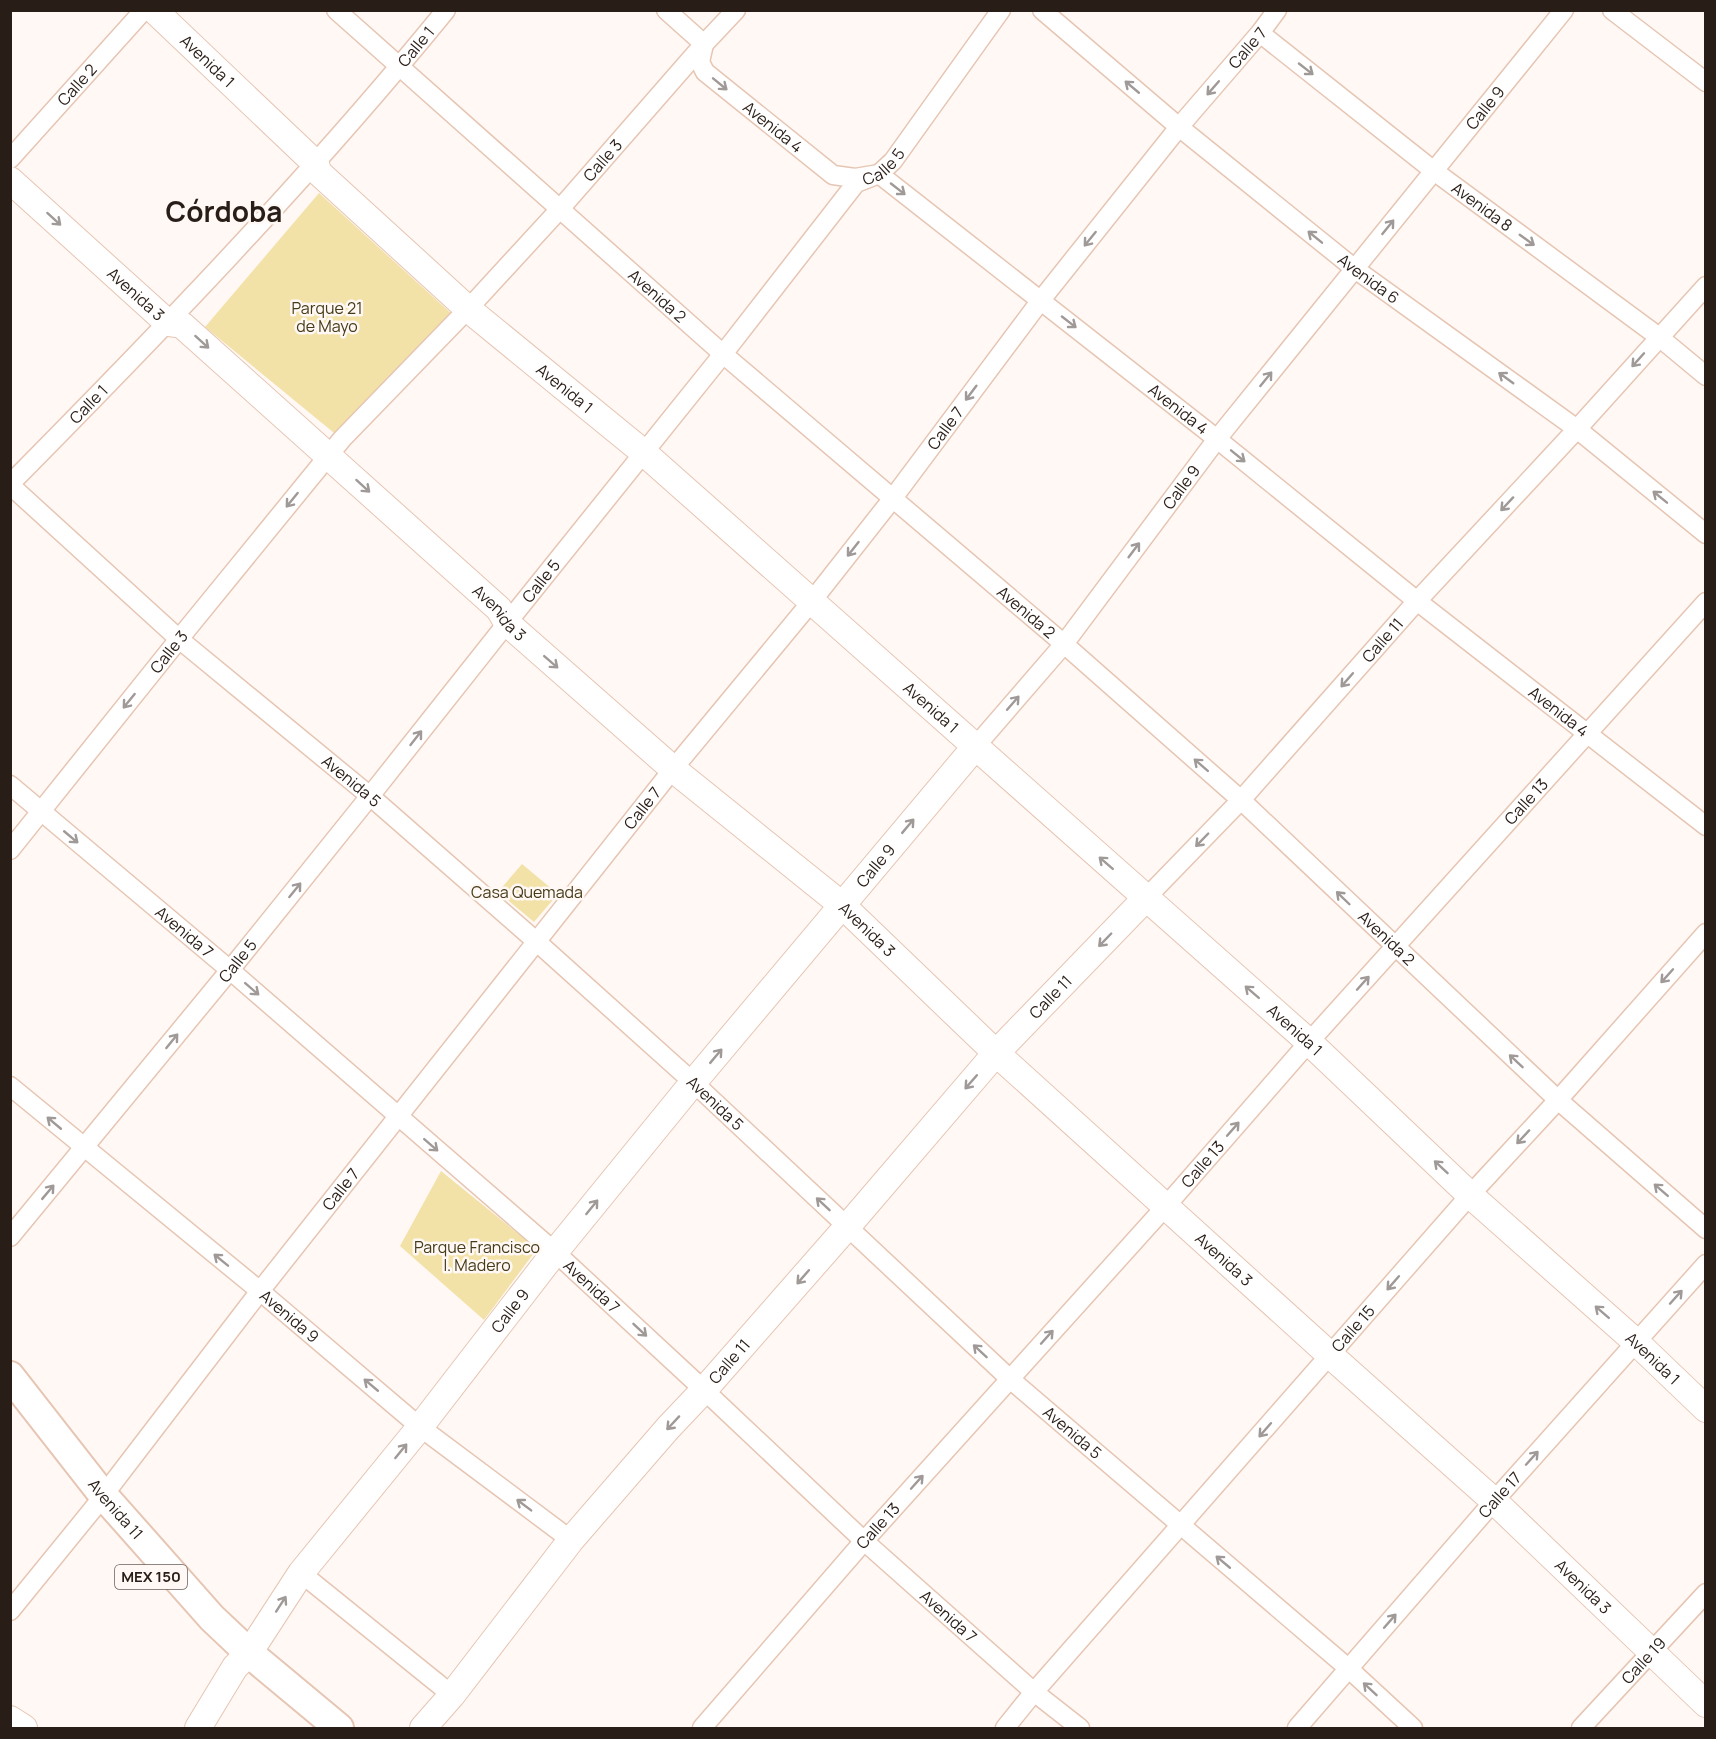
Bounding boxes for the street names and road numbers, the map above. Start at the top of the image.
street label: Calle 1 [393,22,439,71]
street label: Calle 7 [1223,23,1272,73]
street label: Avenida 1 [176,30,240,92]
street label: Calle 2 [52,59,102,110]
street label: Calle 9 [1461,81,1509,134]
street label: Avenida 4 [739,96,808,158]
street label: Calle 3 [578,134,627,186]
street label: Calle 5 [859,144,910,190]
street label: Avenida 8 [1447,177,1517,236]
street label: Avenida 6 [1333,249,1404,309]
street label: Avenida 3 [103,262,169,326]
street label: Avenida 2 [624,264,691,327]
street label: Avenida 1 [532,358,598,418]
street label: Avenida 4 [1144,378,1213,439]
street label: Calle 1 [64,380,113,428]
street label: Calle 7 [922,402,969,454]
street label: Calle 9 [1157,460,1205,514]
street label: Calle 5 [517,555,565,607]
street label: Avenida 3 [468,580,531,646]
street label: Avenida 2 [992,581,1060,643]
street label: Calle 11 [1357,613,1408,667]
street label: Calle 3 [145,626,193,678]
street label: Avenida 1 [899,677,964,738]
street label: Avenida 4 [1524,681,1593,742]
street label: Avenida 5 [317,750,386,812]
street label: Calle 13 [1499,773,1553,829]
street label: Calle 7 [618,782,666,834]
street label: Calle 9 [851,839,900,892]
street label: Avenida 3 [834,897,900,961]
street label: Avenida 7 [151,901,218,962]
street label: Avenida 2 [1354,906,1420,970]
street label: Calle 5 [213,934,262,987]
street label: Calle 11 [1024,970,1077,1023]
street label: Avenida 1 [1262,999,1328,1060]
street label: Avenida 5 [682,1071,749,1135]
street label: Calle 13 [1176,1136,1229,1192]
street label: Calle 7 [317,1163,364,1215]
street label: Avenida 3 [1191,1228,1257,1291]
street label: Avenida 7 [559,1255,625,1318]
street label: Calle 9 [486,1284,534,1337]
street label: Avenida 9 [255,1285,324,1348]
street label: Calle 15 [1326,1300,1380,1357]
street label: Avenida 1 [1621,1327,1685,1390]
street label: Calle 11 [703,1334,755,1388]
street label: Avenida 5 [1039,1401,1106,1464]
street label: Calle 17 [1473,1467,1526,1522]
street label: Avenida 11 [83,1474,148,1544]
street label: Calle 13 [851,1498,905,1554]
street label: Avenida 3 [1550,1554,1616,1619]
road number: MEX 150 [115,1565,187,1589]
street label: Avenida 7 [915,1585,982,1647]
street label: Calle 19 [1616,1632,1671,1689]

